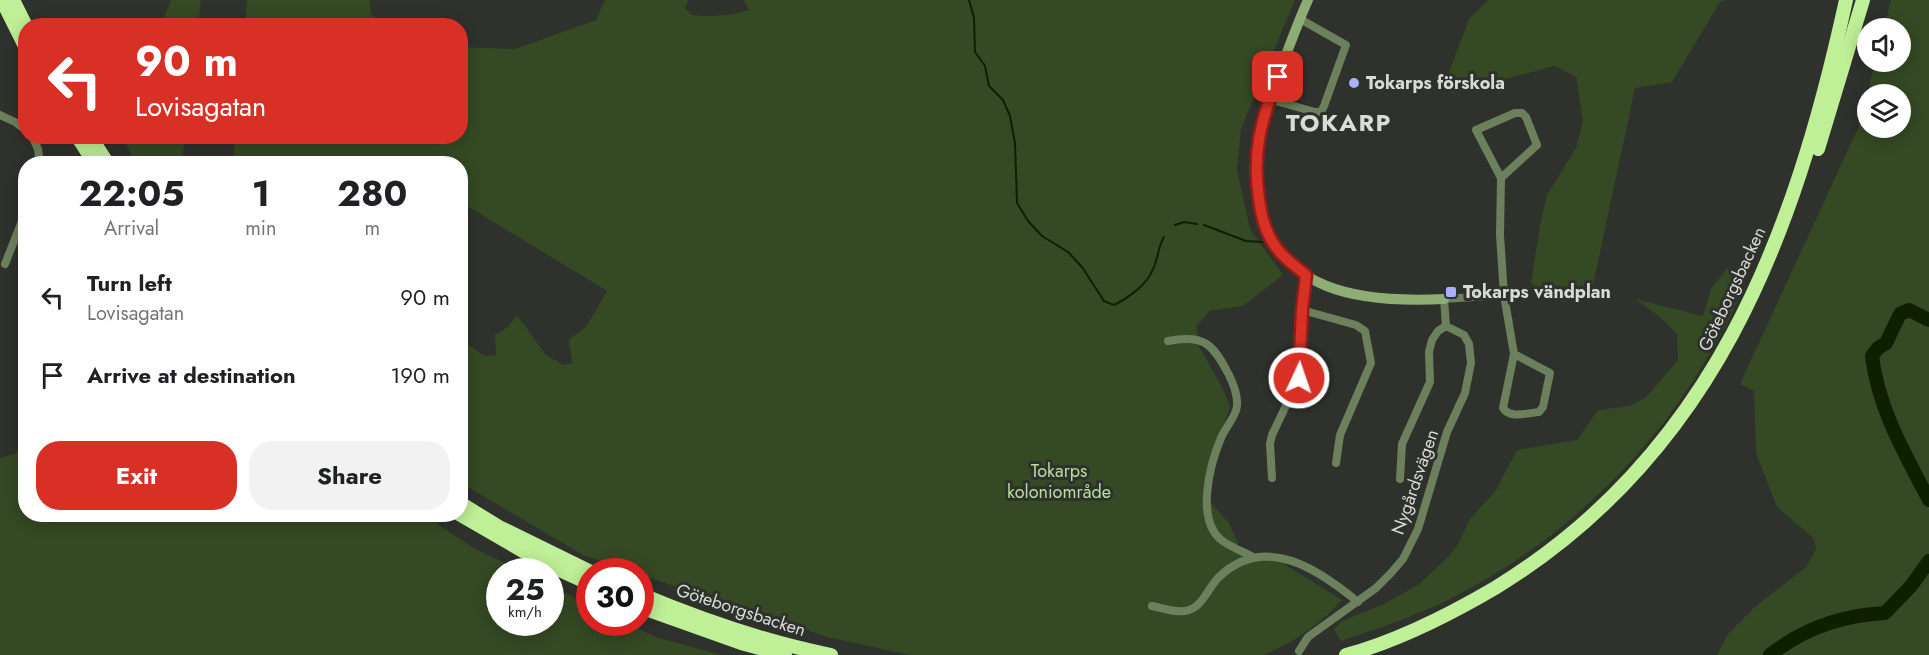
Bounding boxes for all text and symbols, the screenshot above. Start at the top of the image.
map controls [1857,18,1911,138]
button: sound [1857,18,1911,72]
text: 90 m [135,31,238,92]
icon: left [36,42,114,120]
pin [1252,51,1303,102]
icon: arrive [1261,60,1294,93]
place label: Tokarps förskola [1366,70,1505,96]
marker: Tokarps förskola [1347,76,1361,90]
button: layers [1857,84,1911,138]
text: Lovisagatan [135,87,266,126]
district label: TOKARP [1286,105,1392,140]
text: 22:05 [79,167,185,219]
text: 1 [252,167,270,219]
text: 280 [337,167,407,219]
text: Arrival [104,214,159,243]
text: min [245,214,277,243]
text: m [364,214,380,243]
street label: Göteborgsbacken [1692,222,1772,356]
text: Turn left [87,267,172,299]
place label: Tokarps vändplan [1463,279,1611,305]
icon: left [36,281,69,314]
text: 90 m [400,281,450,313]
marker: Tokarps vändplan [1444,285,1458,299]
text: Lovisagatan [87,299,184,328]
position arrow [1267,346,1331,410]
icon: arrive [36,359,69,392]
text: Arrive at destination [87,359,296,391]
text: 190 m [390,359,450,391]
street label: Nygårdsvägen [1385,426,1445,538]
button: Exit [36,441,237,510]
button: Share [249,441,450,510]
park label: Tokarps koloniområde [1007,458,1111,505]
speed limit sign: 30 [576,558,654,636]
text: 25 [505,568,545,611]
street label: Göteborgsbacken [673,577,809,643]
text: km/h [508,601,542,623]

